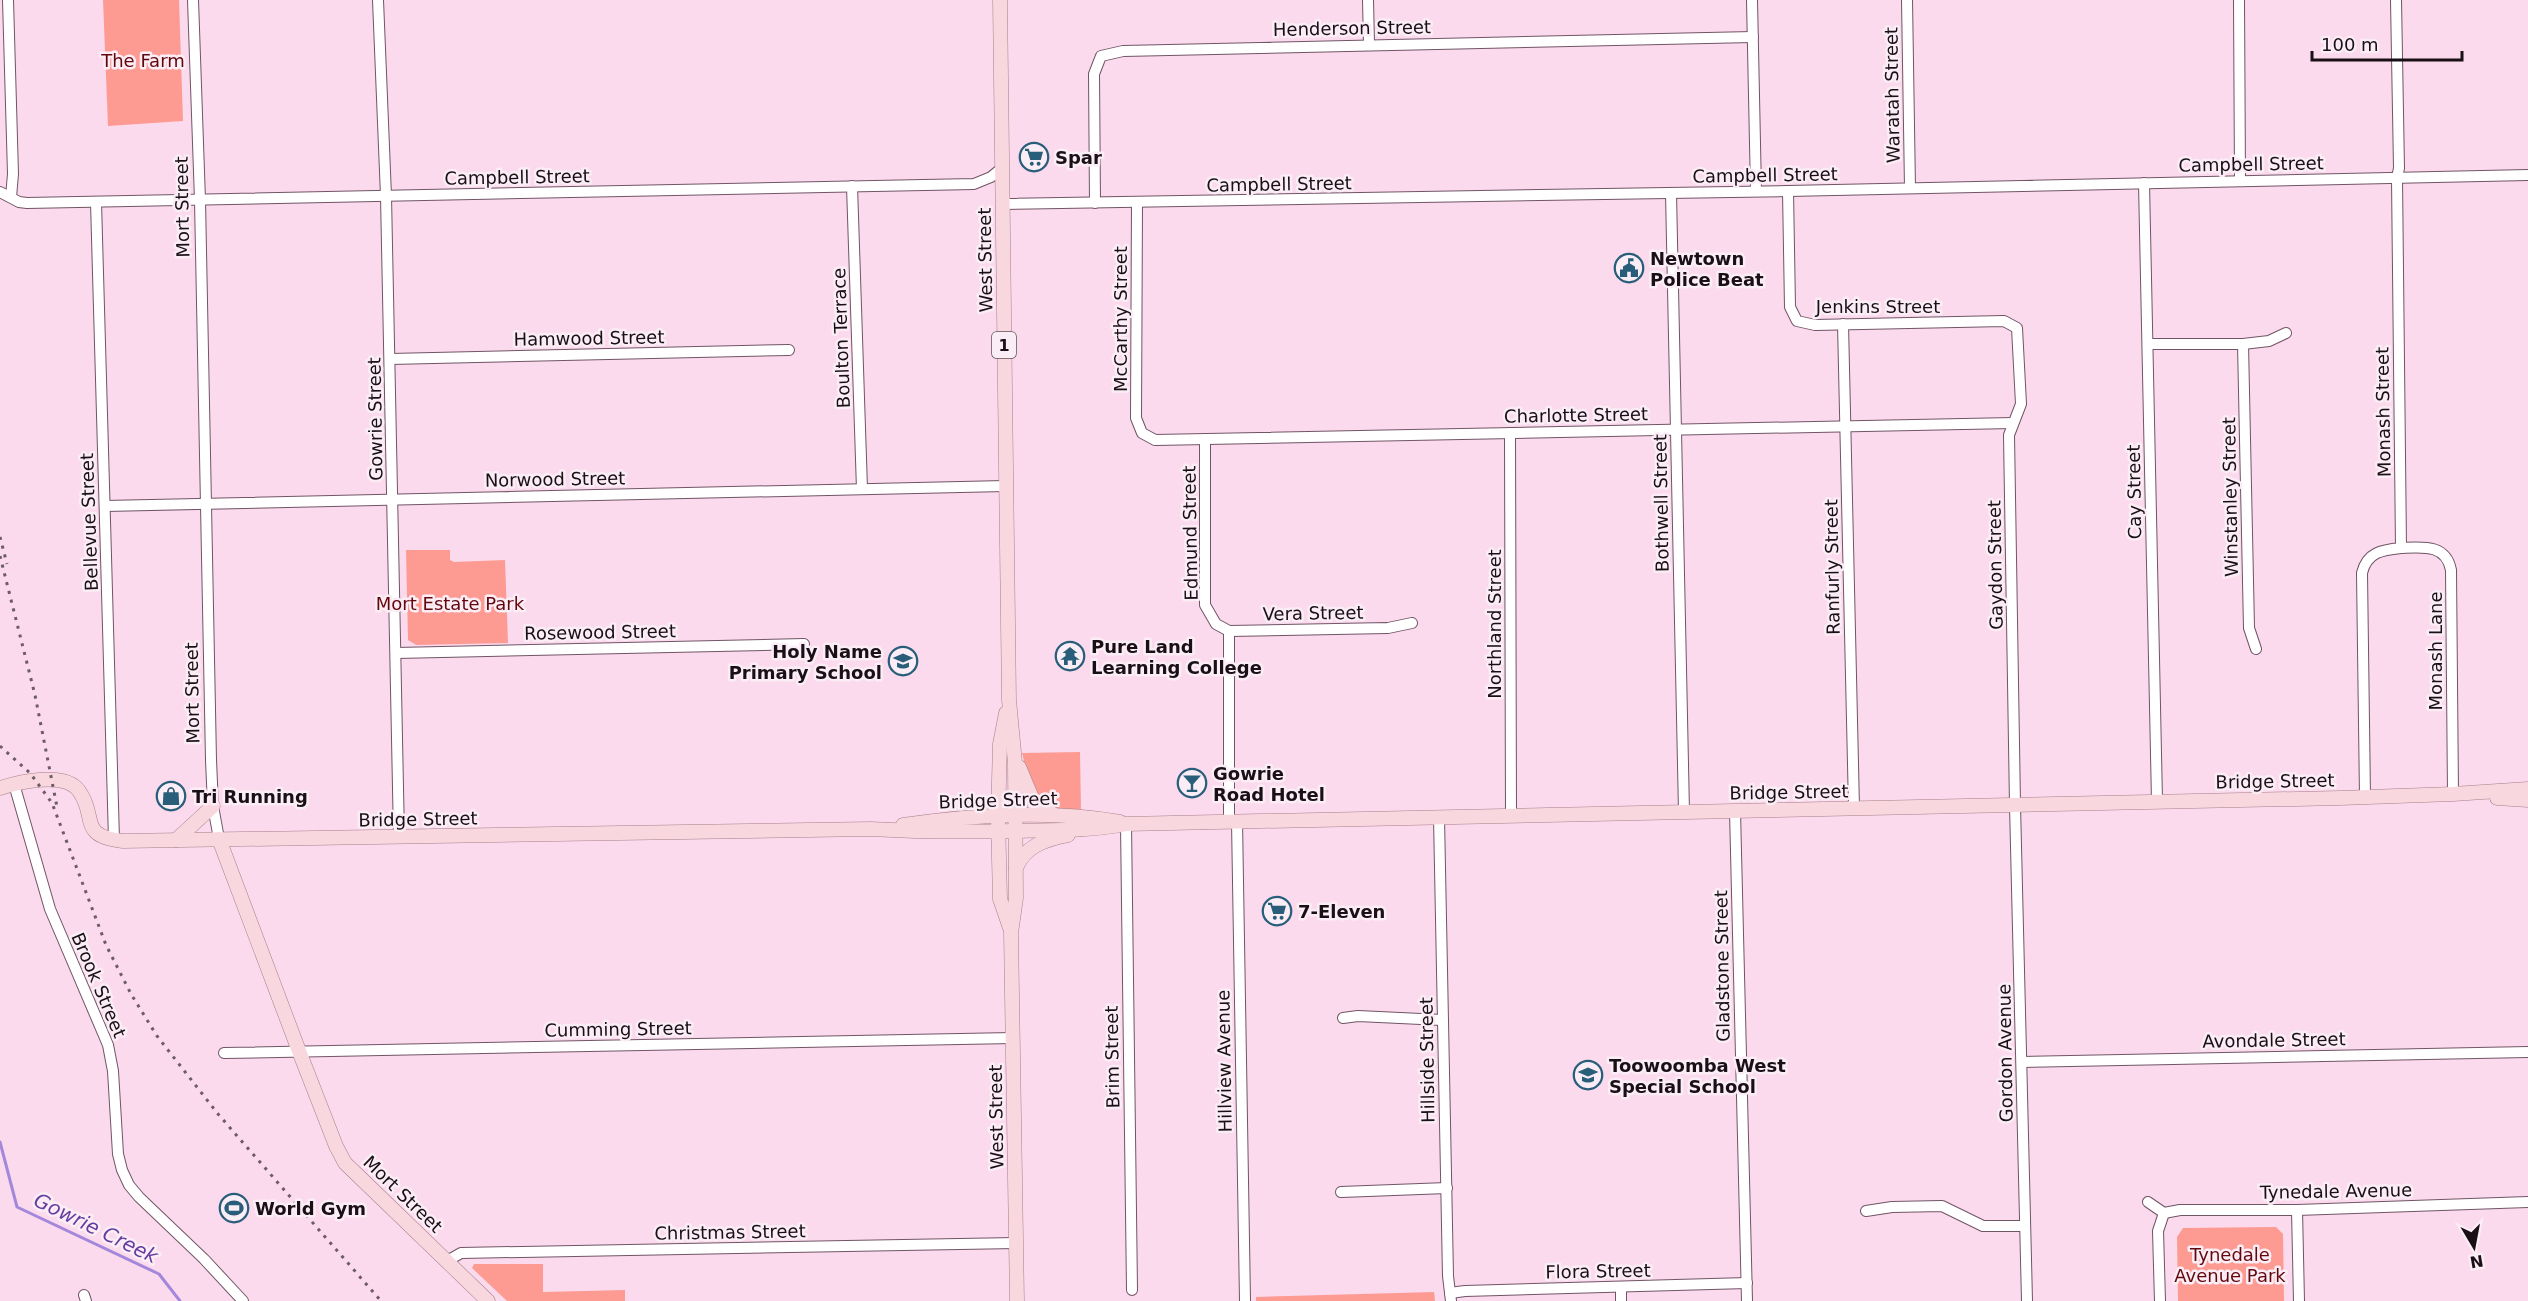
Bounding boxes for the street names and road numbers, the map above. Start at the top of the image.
street label: Henderson Street [1273,16,1431,40]
street label: Waratah Street [1880,27,1904,163]
street label: Campbell Street [2178,152,2324,176]
street label: Mort Street [171,156,193,258]
street label: Campbell Street [1692,163,1838,187]
street label: Campbell Street [444,165,590,189]
street label: Campbell Street [1206,172,1352,196]
street label: West Street [974,207,996,313]
street label: McCarthy Street [1110,246,1131,392]
street label: Boulton Terrace [828,267,854,409]
street label: Jenkins Street [1815,296,1940,317]
street label: Hamwood Street [513,326,665,350]
road number: 1 [992,332,1016,358]
street label: Monash Street [2371,347,2395,477]
street label: Gowrie Street [363,357,387,481]
street label: Charlotte Street [1504,403,1648,427]
street label: Winstanley Street [2218,417,2242,577]
street label: Bothwell Street [1649,434,1673,572]
street label: Cay Street [2123,444,2145,540]
street label: Bellevue Street [76,453,102,591]
street label: Edmund Street [1178,465,1202,601]
street label: Norwood Street [485,467,625,491]
street label: Ranfurly Street [1820,499,1844,635]
street label: Gaydon Street [1983,500,2007,630]
street label: Northland Street [1484,549,1505,699]
street label: Monash Lane [2425,591,2446,711]
street label: Vera Street [1262,602,1364,624]
street label: Rosewood Street [524,620,676,644]
street label: Mort Street [181,642,203,744]
street label: Bridge Street [2215,769,2335,793]
street label: Bridge Street [1729,780,1849,804]
street label: Bridge Street [938,787,1058,813]
street label: Bridge Street [358,807,478,831]
street label: Gladstone Street [1710,890,1734,1042]
street label: Brook Street [67,929,131,1041]
street label: Gordon Avenue [1993,984,2017,1122]
street label: Hillview Avenue [1212,990,1236,1132]
street label: Hillside Street [1415,997,1439,1123]
street label: Brim Street [1101,1005,1123,1109]
street label: Cumming Street [544,1017,692,1041]
street label: Avondale Street [2202,1028,2346,1052]
street label: West Street [985,1064,1007,1170]
street label: Mort Street [359,1151,447,1237]
street label: Tynedale Avenue [2259,1179,2412,1203]
street label: Christmas Street [654,1220,806,1244]
street label: Flora Street [1545,1260,1651,1282]

